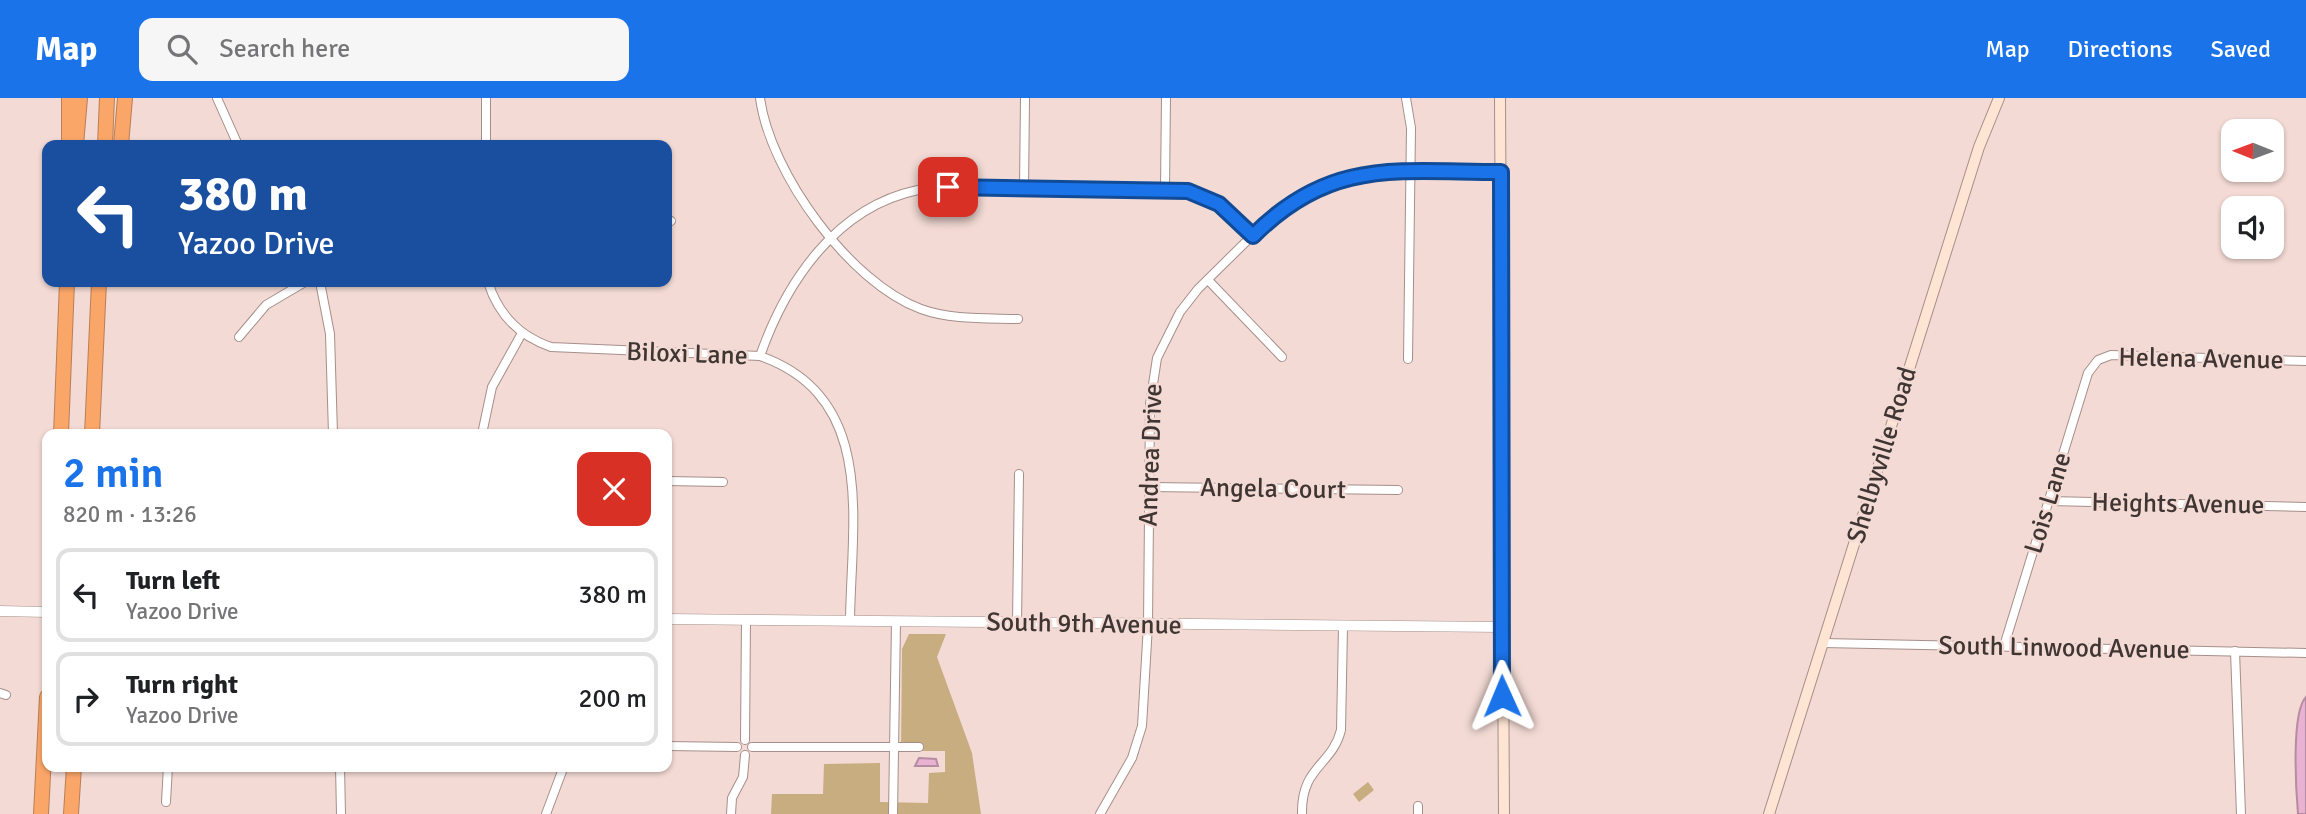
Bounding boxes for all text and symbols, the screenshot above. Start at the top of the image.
search box [139,18,629,81]
text: Map [35,29,97,70]
icon: search [163,30,201,68]
text: Search here [219,33,350,65]
text: Map [1985,34,2030,64]
text: Directions [2068,34,2173,64]
text: Saved [2211,34,2271,64]
north arrow [2221,119,2284,182]
map controls [2221,119,2284,259]
pin [918,157,978,217]
text: 380 m [178,164,308,224]
icon: left [63,168,154,259]
icon: arrive [929,168,967,206]
button: sound [2221,196,2284,259]
text: Yazoo Drive [178,224,335,263]
street label: Biloxi Lane [626,336,748,372]
street label: Helena Avenue [2118,342,2284,376]
street label: Shelbyville Road [1840,363,1924,547]
street label: Andrea Drive [1133,383,1169,527]
text: 2 min [63,448,164,499]
street label: Lois Lane [2017,448,2079,558]
button: close [577,452,651,526]
street label: Angela Court [1200,472,1346,506]
street label: Heights Avenue [2091,486,2265,522]
text: 820 m · 13:26 [63,500,197,529]
text: Turn left [126,565,220,597]
icon: left [67,576,105,614]
text: 380 m [578,579,647,611]
text: Yazoo Drive [126,597,239,626]
street label: South 9th Avenue [986,606,1182,642]
street label: South Linwood Avenue [1938,630,2190,666]
position arrow [1465,659,1539,733]
text: Turn right [126,669,238,701]
icon: right [67,680,105,718]
text: 200 m [578,683,647,715]
text: Yazoo Drive [126,701,239,730]

